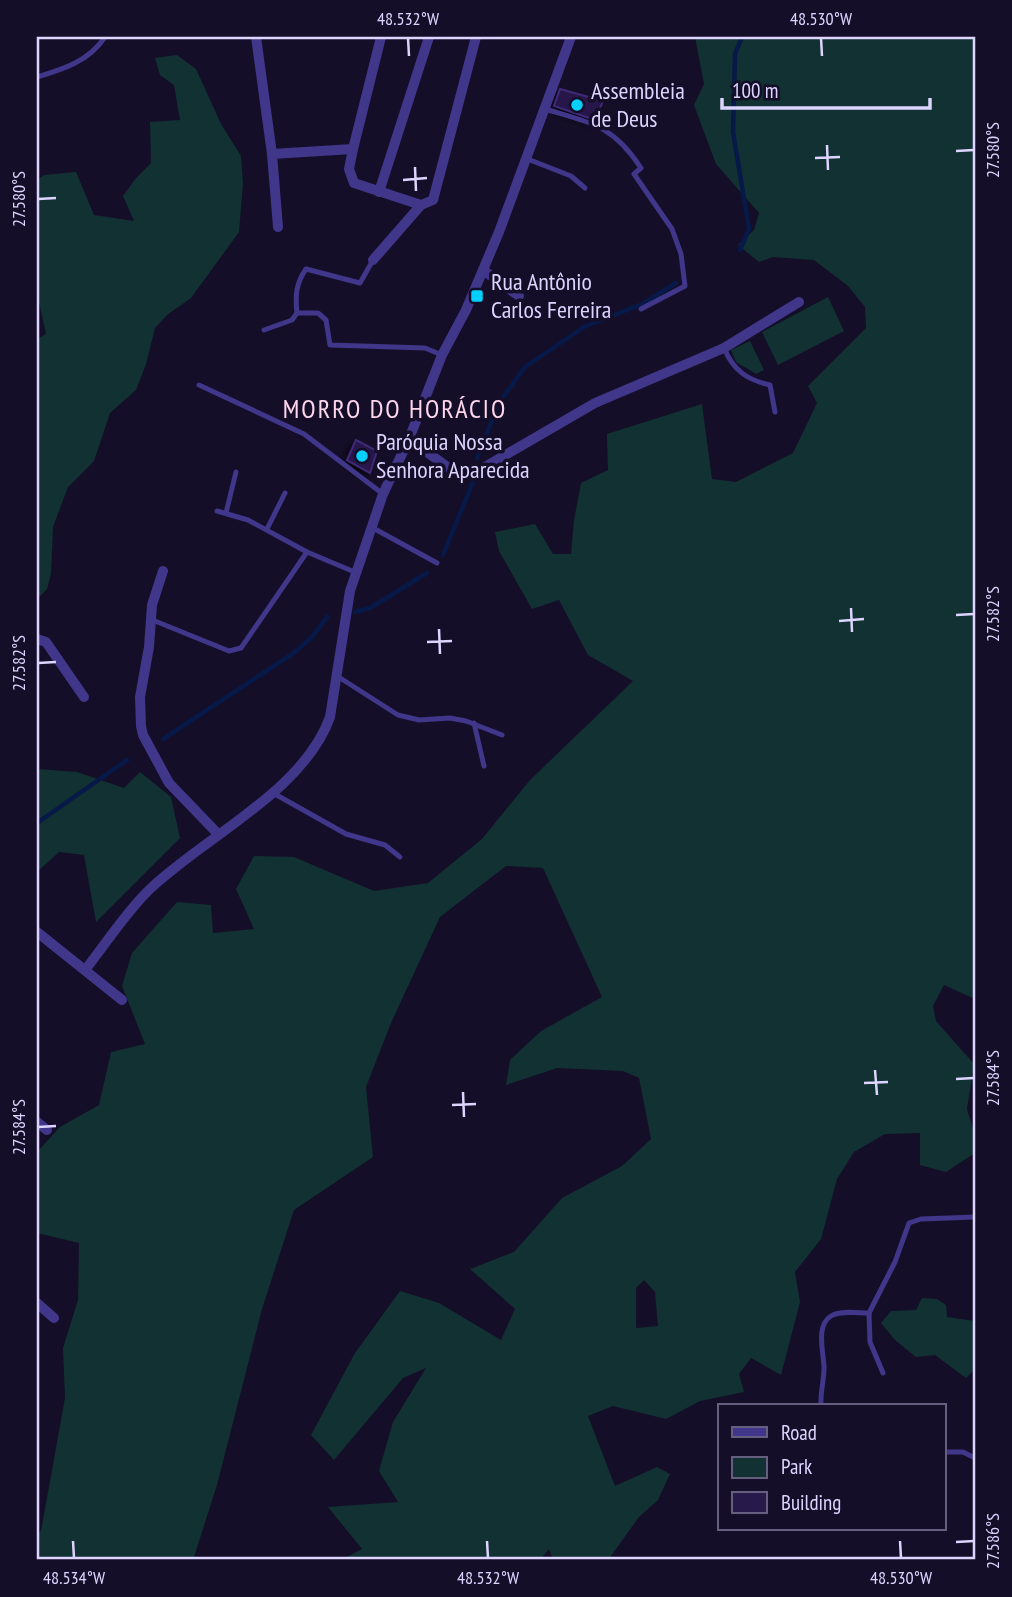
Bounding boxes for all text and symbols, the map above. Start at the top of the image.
text: 48.532°W [377,7,439,30]
text: 48.530°W [790,7,852,30]
scale bar [722,66,930,110]
place label: Assembleia de Deus [591,75,685,134]
text: 100 m [732,77,778,104]
marker: Assembleia de Deus [569,97,585,113]
text: 27.580°S [981,122,1004,178]
text: 27.580°S [7,171,30,227]
place label: Rua Antônio Carlos Ferreira [491,266,611,325]
marker: Rua Antônio Carlos Ferreira [469,288,485,304]
district label: MORRO DO HORÁCIO [283,392,507,425]
place label: Paróquia Nossa Senhora Aparecida [376,426,530,485]
marker: Paróquia Nossa Senhora Aparecida [354,448,370,464]
text: 27.582°S [981,586,1004,642]
text: 27.582°S [7,635,30,691]
text: 27.584°S [981,1050,1004,1106]
text: 27.584°S [7,1099,30,1155]
legend [718,1404,946,1530]
text: Road [781,1419,817,1446]
text: Park [781,1453,812,1480]
text: Building [781,1489,841,1516]
text: 27.586°S [981,1513,1004,1569]
text: 48.534°W [43,1566,105,1589]
text: 48.532°W [457,1566,519,1589]
text: 48.530°W [870,1566,932,1589]

